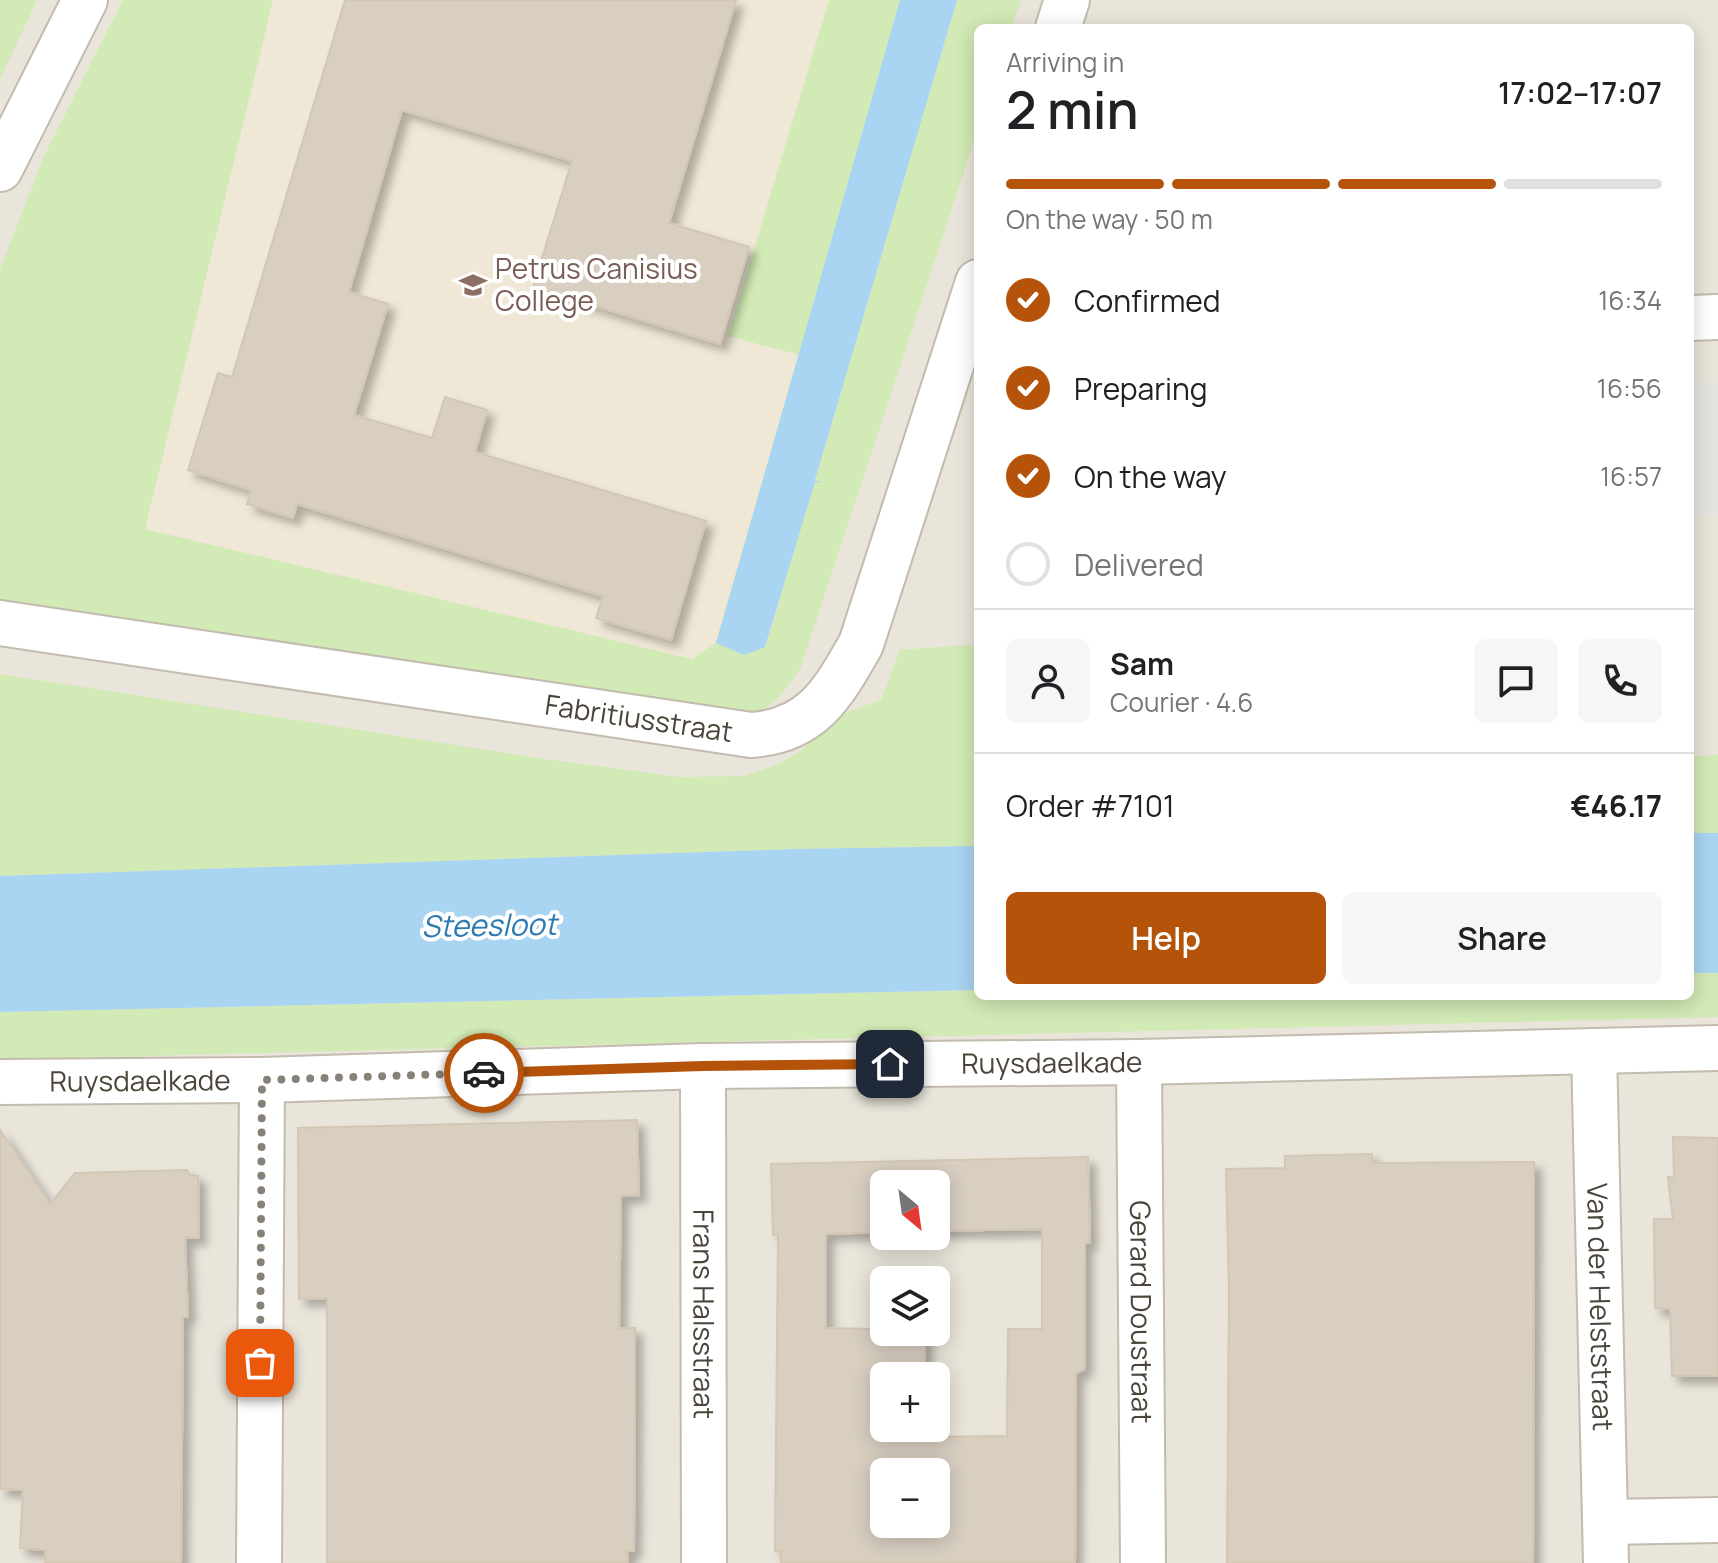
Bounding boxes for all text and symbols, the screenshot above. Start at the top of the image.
text: Arriving in [1006,44,1124,80]
text: 17:02–17:07 [1498,72,1662,113]
text: 2 min [1006,74,1139,145]
text: On the way · 50 m [1006,201,1213,237]
place label: Petrus Canisius College [495,249,698,319]
school or university icon: Petrus Canisius College [458,270,488,300]
icon: check [1006,278,1050,322]
text: Confirmed [1074,280,1221,321]
text: 16:34 [1598,282,1662,318]
icon: check [1006,366,1050,410]
text: Preparing [1074,368,1208,409]
text: 16:56 [1597,370,1662,406]
icon: check [1006,454,1050,498]
text: On the way [1074,456,1227,497]
text: 16:57 [1600,458,1662,494]
text: Delivered [1074,544,1204,585]
button: person [1006,639,1090,723]
button: chat [1474,639,1558,723]
button: phone [1578,639,1662,723]
text: Sam [1110,643,1174,684]
text: Courier · 4.6 [1110,684,1253,720]
street label: Fabritiusstraat [543,685,735,750]
text: Order #7101 [1006,785,1175,826]
text: €46.17 [1571,785,1662,826]
button: Help [1006,892,1326,984]
button: Share [1342,892,1662,984]
water label: Steesloot [421,903,560,946]
pin [856,1030,924,1098]
courier [444,1033,524,1113]
icon: home [868,1042,912,1086]
street label: Ruysdaelkade [961,1042,1143,1082]
icon: car [462,1051,506,1095]
street label: Ruysdaelkade [49,1060,231,1100]
north arrow [870,1170,950,1250]
map controls [870,1170,950,1538]
street label: Van der Helststraat [1579,1183,1623,1431]
street label: Gerard Doustraat [1122,1200,1162,1424]
street label: Frans Halsstraat [685,1209,724,1419]
button: layers [870,1266,950,1346]
pin [226,1329,294,1397]
icon: bag [238,1341,282,1385]
button: + [870,1362,950,1442]
button: − [870,1458,950,1538]

